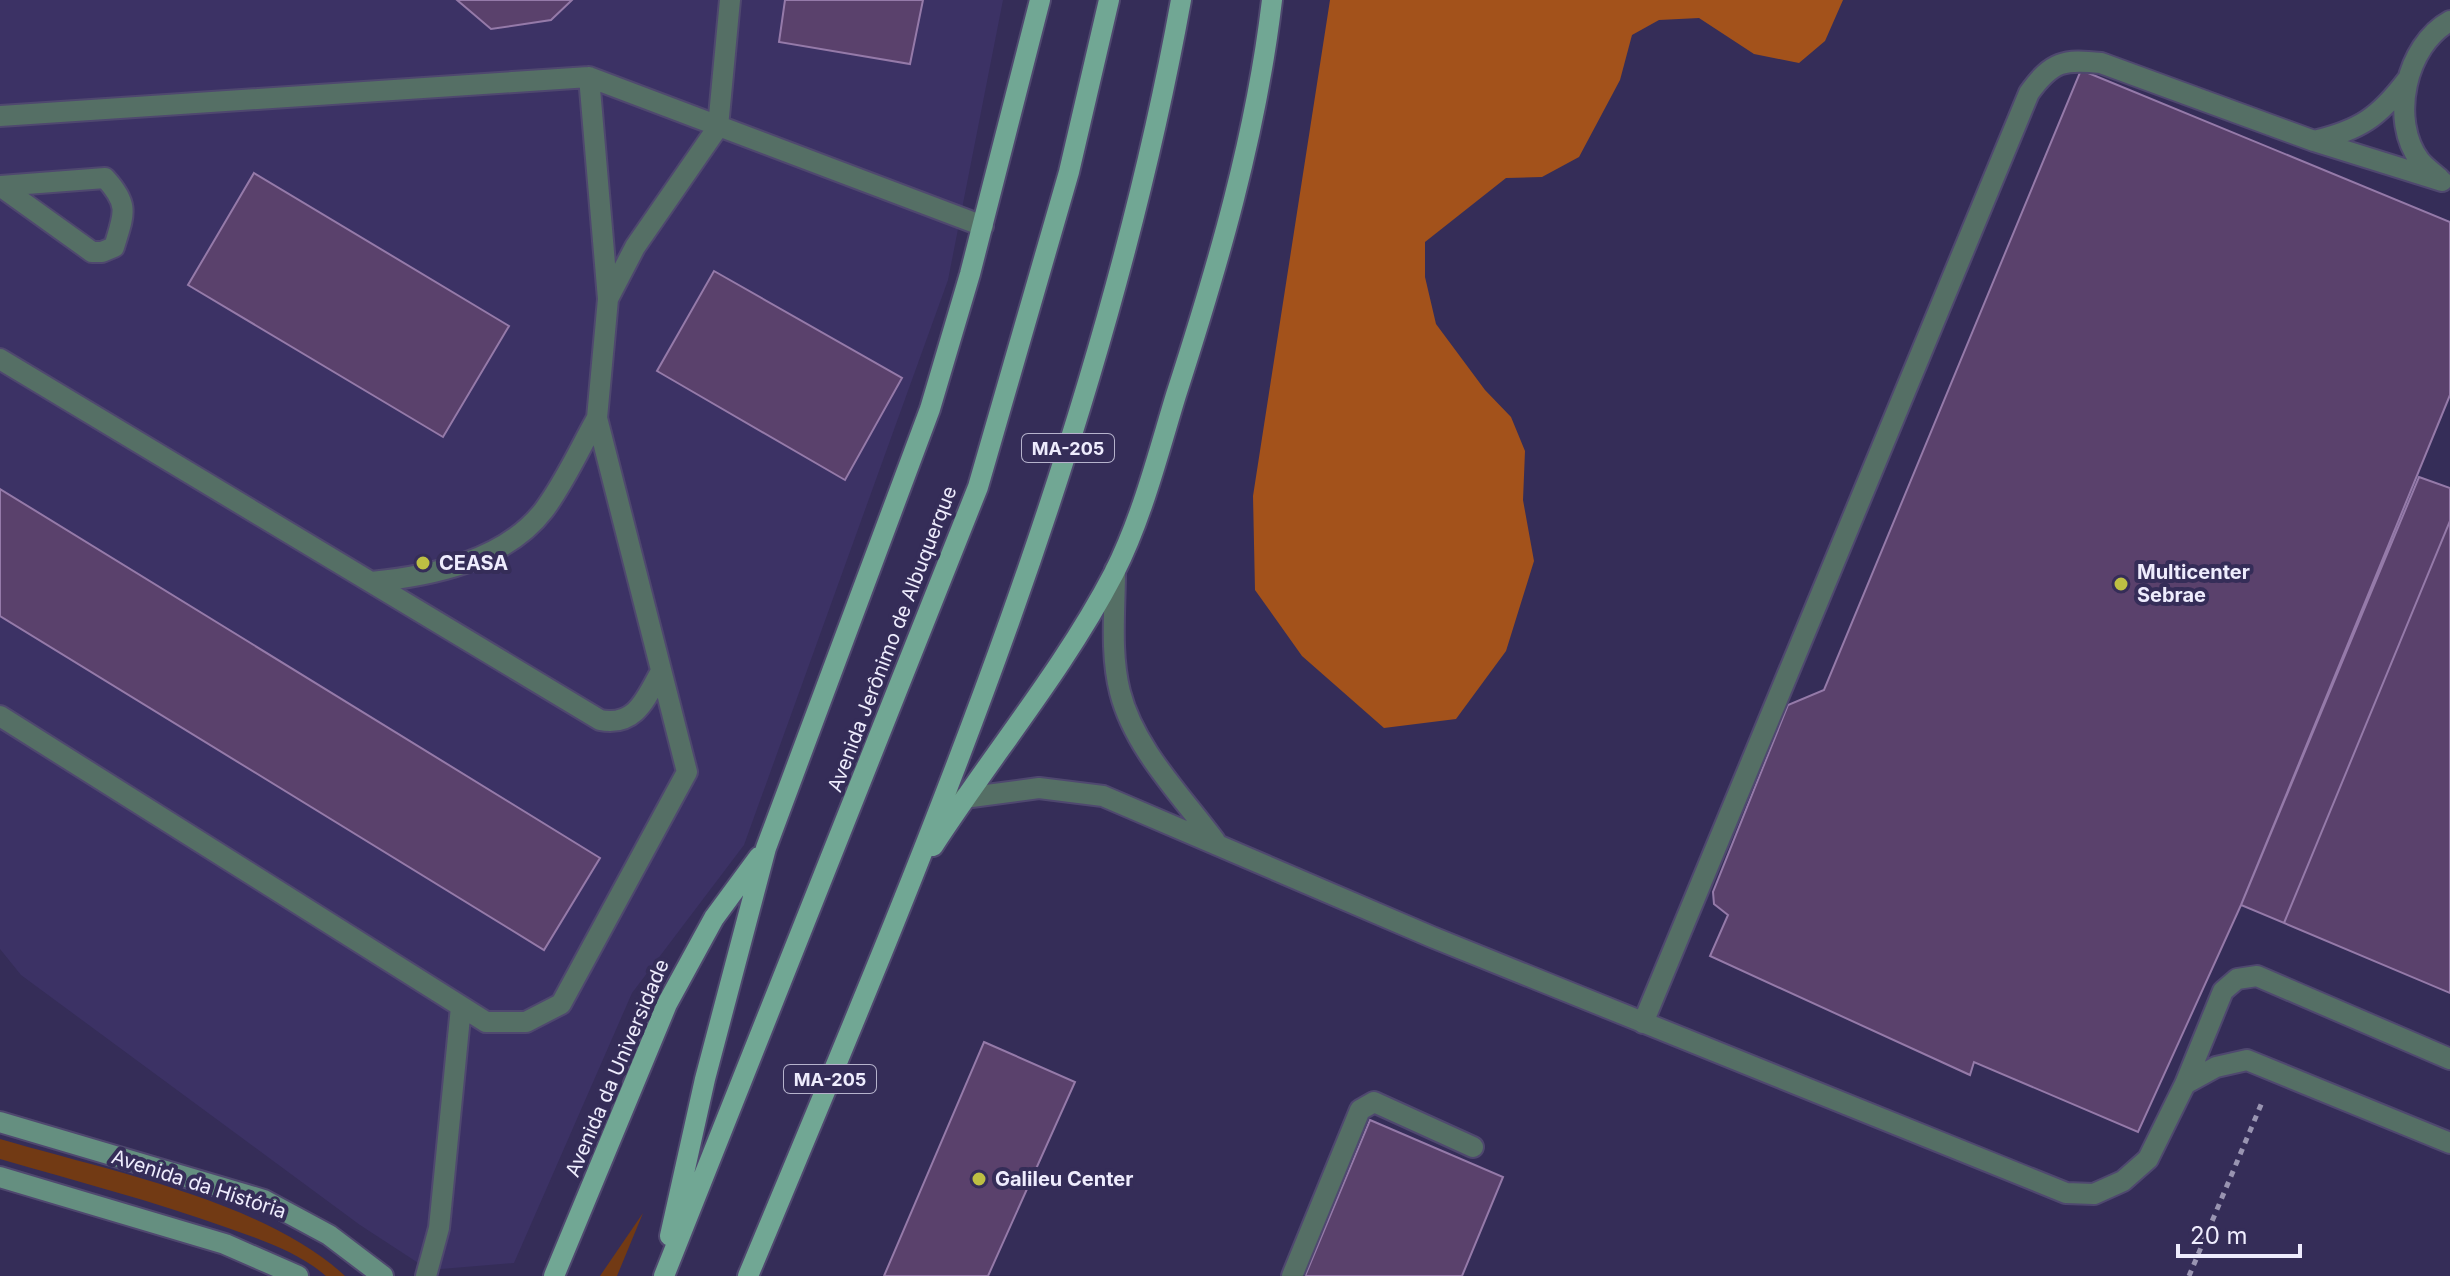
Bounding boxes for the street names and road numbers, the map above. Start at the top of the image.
road number: MA-205 [1022,434,1114,462]
street label: Avenida Jerônimo de Albuquerque [822,483,962,795]
street label: Avenida da Universidade [560,956,674,1180]
road number: MA-205 [784,1065,876,1093]
street label: Avenida da História [109,1144,289,1224]

